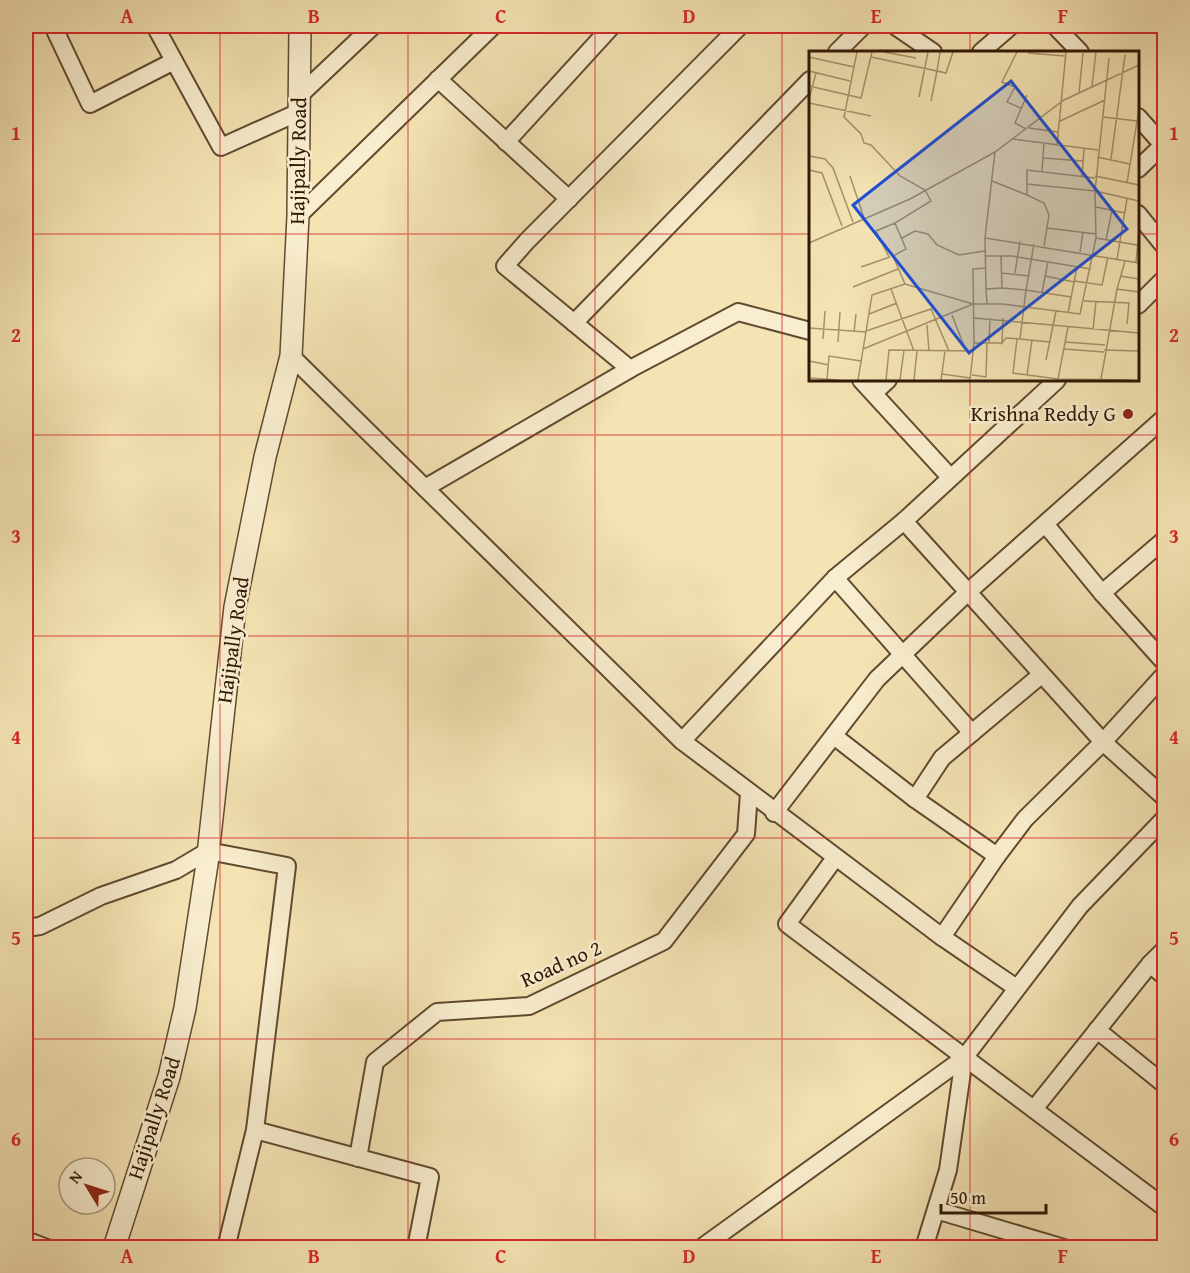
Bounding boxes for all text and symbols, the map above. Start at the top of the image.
text: A [121,1,134,30]
text: B [308,1,320,30]
text: C [495,1,507,30]
text: D [682,1,696,30]
text: E [871,1,882,30]
text: F [1058,1,1068,30]
inset map [809,51,1139,381]
street label: Hajipally Road [281,96,314,225]
text: 1 [11,118,21,147]
text: 1 [1169,118,1179,147]
text: 2 [11,320,21,349]
text: 2 [1169,320,1179,349]
place label: Krishna Reddy G [971,398,1116,429]
marker: Krishna Reddy G [1121,407,1135,421]
text: 3 [11,521,21,550]
text: 3 [1169,521,1179,550]
street label: Hajipally Road [208,574,257,705]
text: 4 [11,722,21,751]
text: 4 [1169,722,1179,751]
text: 5 [11,923,21,952]
text: 5 [1169,923,1179,952]
street label: Road no 2 [515,932,606,995]
street label: Hajipally Road [119,1052,188,1183]
text: 6 [11,1124,21,1153]
text: 6 [1169,1124,1179,1153]
north arrow [57,1156,117,1216]
text: N [62,1165,88,1188]
scale bar [941,1177,1046,1215]
text: 50 m [950,1184,986,1211]
text: A [121,1241,134,1270]
text: B [308,1241,320,1270]
text: C [495,1241,507,1270]
text: D [682,1241,696,1270]
text: E [871,1241,882,1270]
text: F [1058,1241,1068,1270]

